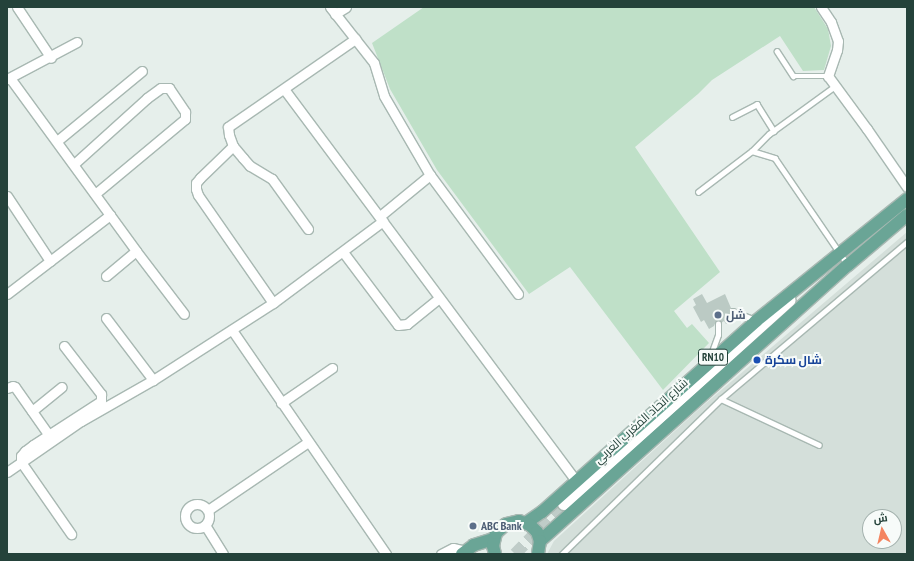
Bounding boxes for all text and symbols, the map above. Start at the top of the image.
place label: شل [726,308,746,322]
marker: شل [713,310,723,320]
road number: RN10 [698,348,728,366]
place label: شال سكرة [765,353,822,367]
marker: شال سكرة [752,355,762,365]
street label: شارع اتحاد المغرب العربي [591,375,691,467]
north arrow [862,509,902,549]
text: ش [873,510,888,526]
place label: ABC Bank [481,519,522,533]
marker: ABC Bank [468,521,478,531]

